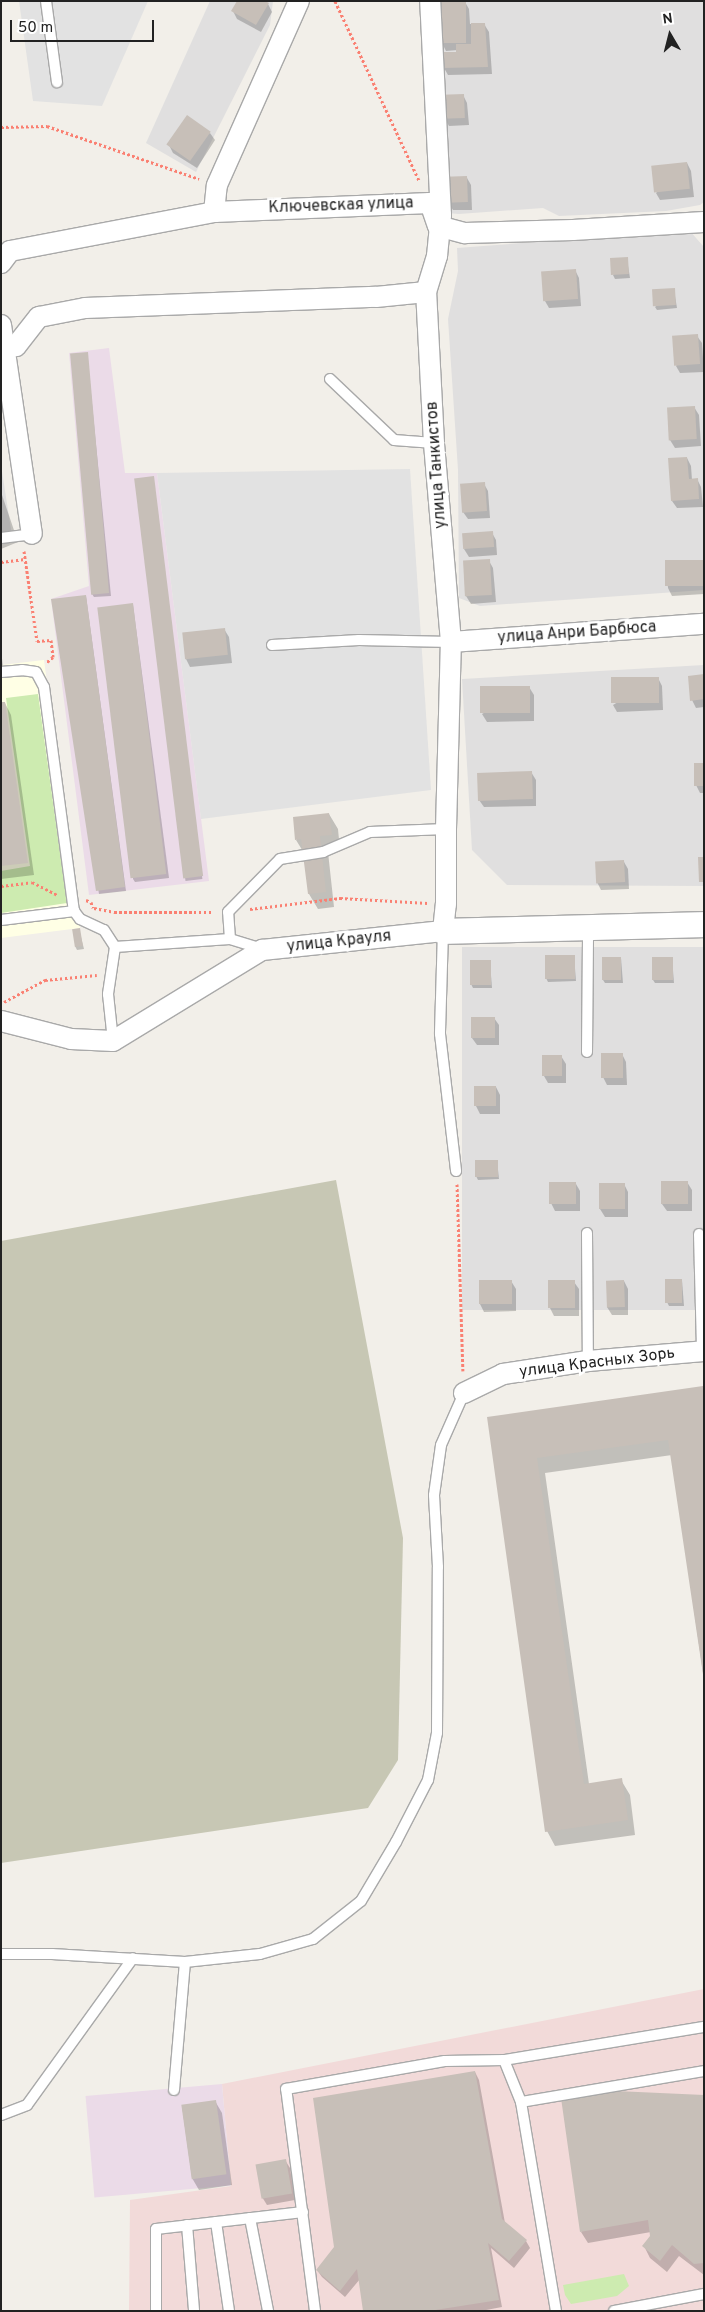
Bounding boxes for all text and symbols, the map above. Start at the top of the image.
scale bar [12,10,156,42]
north arrow [645,10,695,60]
text: N [662,11,674,29]
text: 50 m [18,19,53,38]
street label: Ключевская улица [268,194,414,218]
street label: улица Танкистов [423,400,451,530]
street label: улица Анри Барбюса [497,618,657,648]
street label: улица Крауля [286,927,392,957]
street label: улица Красных Зорь [518,1344,676,1382]

